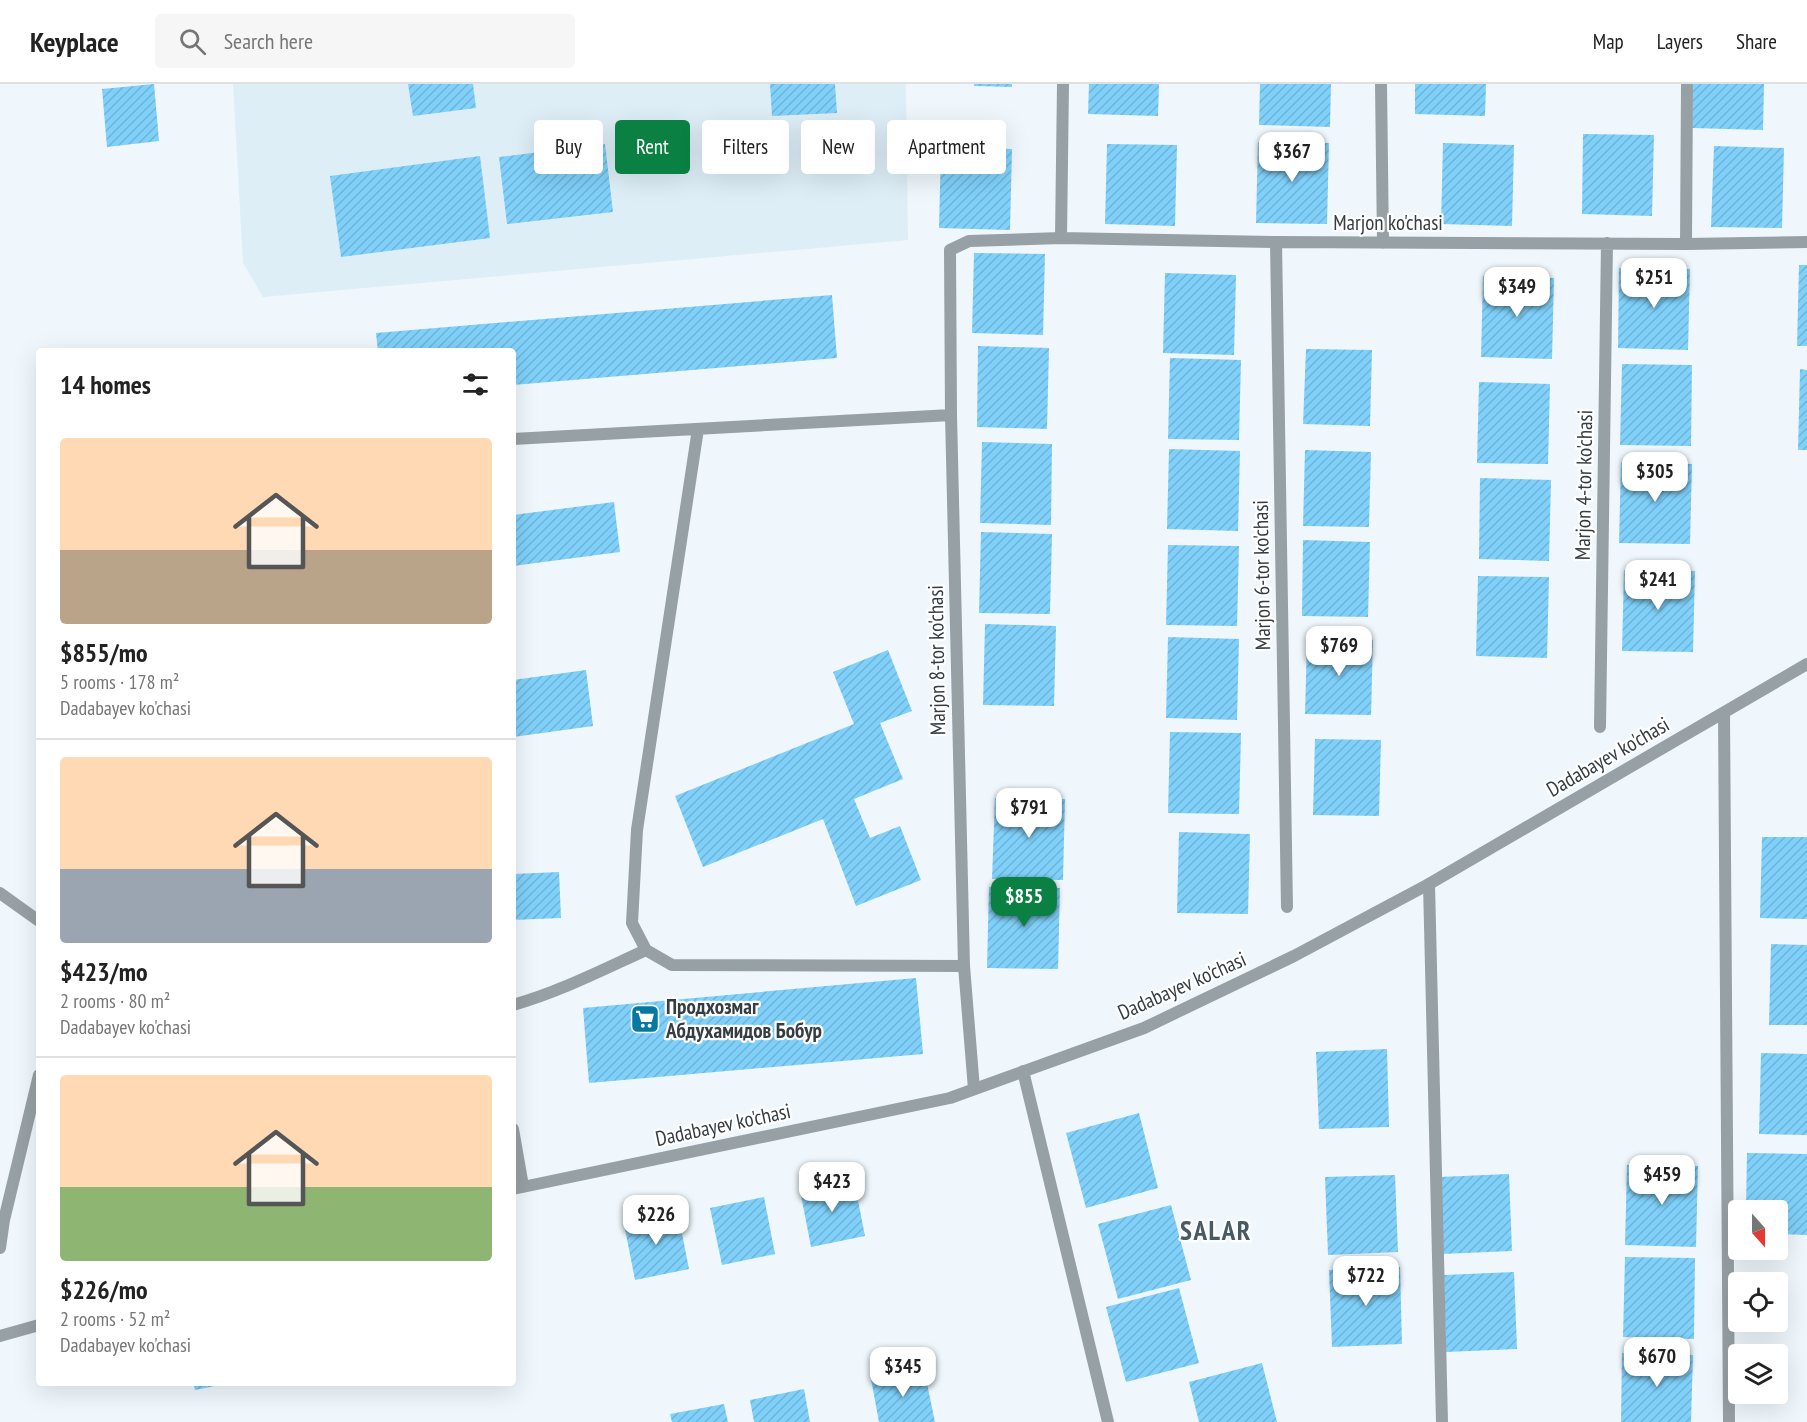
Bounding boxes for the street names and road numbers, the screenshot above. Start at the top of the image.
street label: Marjon ko'chasi [1333,209,1443,236]
street label: Marjon 4-tor ko'chasi [1569,410,1598,560]
street label: Marjon 6-tor ko'chasi [1247,500,1276,650]
street label: Marjon 8-tor ko'chasi [922,585,951,735]
street label: Dadabayev ko'chasi [1541,710,1674,803]
street label: Dadabayev ko'chasi [1113,945,1250,1026]
street label: Dadabayev ko'chasi [653,1097,793,1152]

